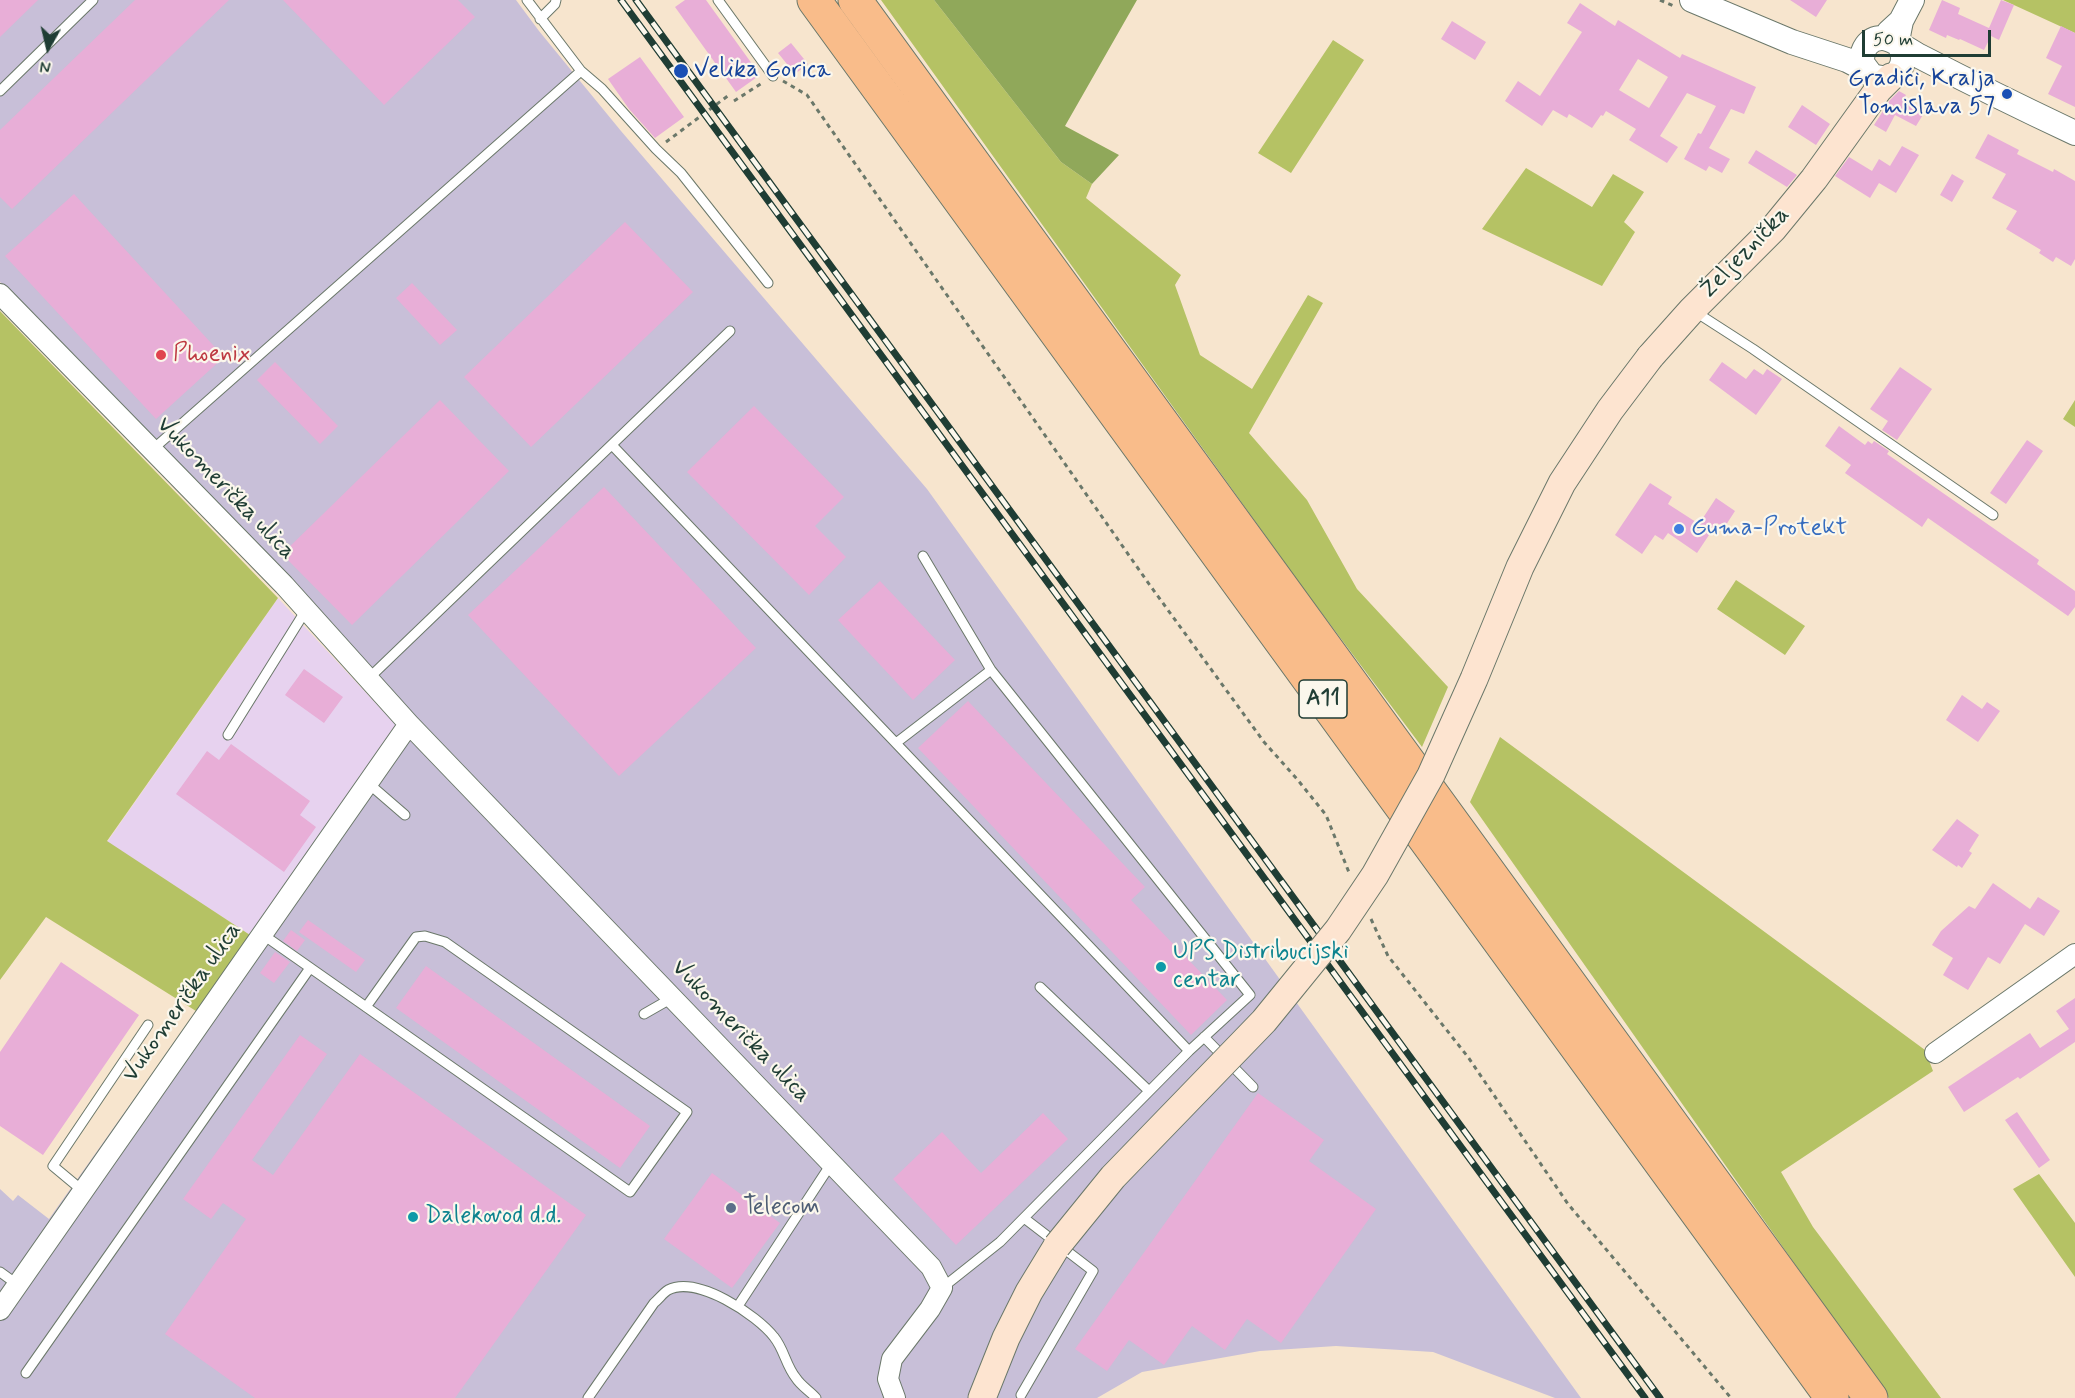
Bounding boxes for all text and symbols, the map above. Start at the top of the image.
north arrow [18,18,78,78]
scale bar [1865,18,1994,56]
text: 50 m [1873,28,1913,52]
text: N [39,55,52,77]
place label: Velika Gorica [694,57,831,85]
marker: Velika Gorica [672,62,690,80]
place label: Gradići, Kralja Tomislava 57 [1848,66,1995,122]
marker: Gradići, Kralja Tomislava 57 [2000,87,2014,101]
street label: Željeznička [1695,201,1797,305]
place label: Phoenix [173,341,250,369]
marker: Phoenix [154,348,168,362]
street label: Vukomerička ulica [149,411,301,567]
place label: Guma-Protekt [1691,515,1847,543]
marker: Guma-Protekt [1672,522,1686,536]
road number: A11 [1299,680,1347,718]
street label: Vukomerička ulica [117,918,249,1088]
place label: UPS Distribucijski centar [1173,939,1349,995]
street label: Vukomerička ulica [664,954,816,1110]
marker: UPS Distribucijski centar [1154,960,1168,974]
place label: Telecom [743,1194,820,1222]
marker: Telecom [724,1201,738,1215]
place label: Dalekovod d.d. [425,1203,562,1231]
marker: Dalekovod d.d. [406,1210,420,1224]

